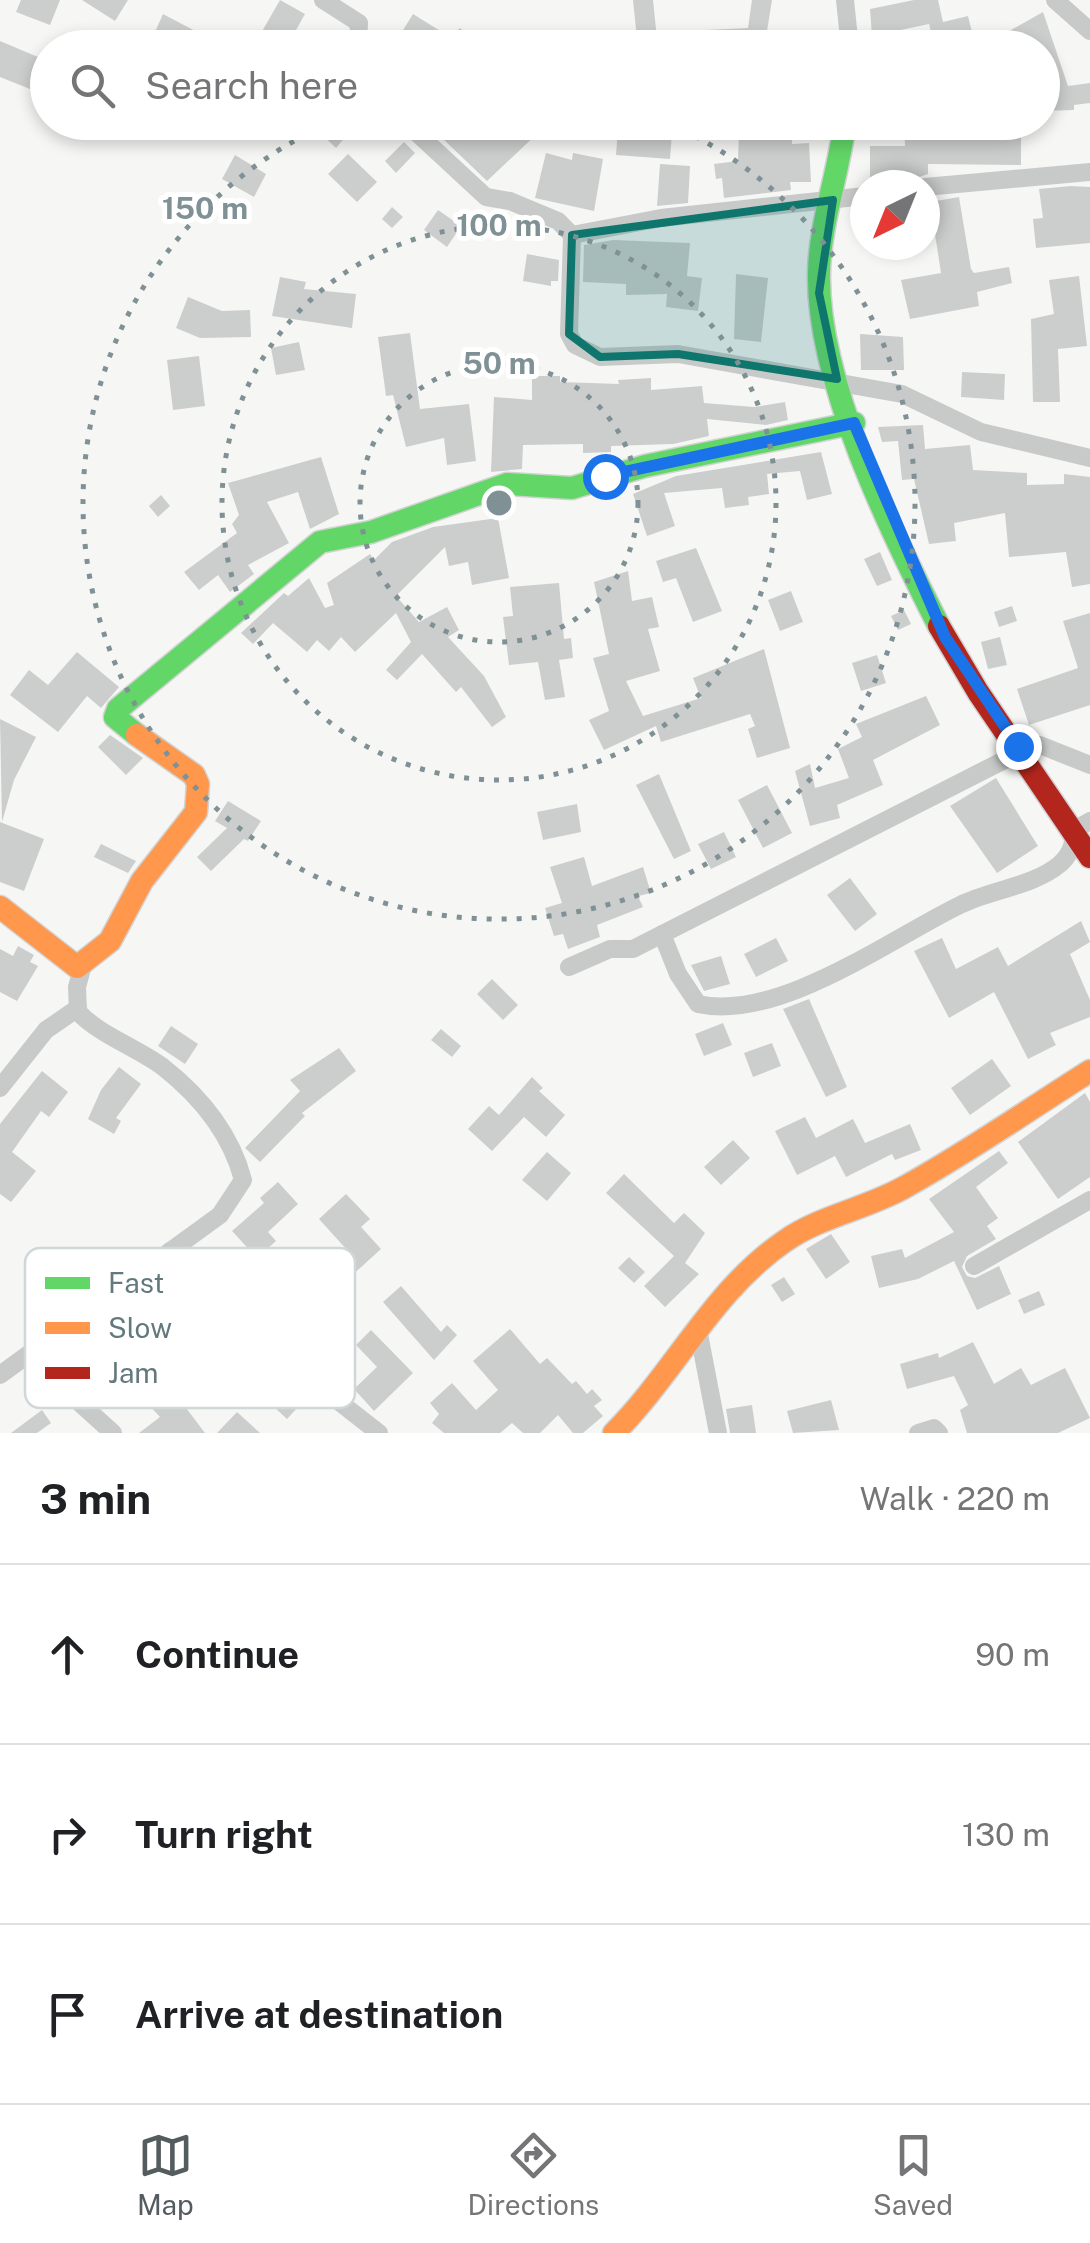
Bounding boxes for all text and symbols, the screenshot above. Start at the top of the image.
search box [30,30,1060,140]
icon: search [65,58,120,113]
text: Search here [145,63,358,108]
north arrow [850,170,940,260]
text: 150 m [162,190,248,226]
text: 100 m [456,207,542,243]
text: 50 m [462,345,536,381]
route start [583,454,629,500]
centre of rings [481,485,517,521]
route end [996,724,1042,770]
legend [25,1248,355,1408]
text: Fast [108,1266,164,1299]
text: Slow [108,1311,172,1344]
text: Jam [108,1356,159,1389]
text: 3 min [40,1474,151,1523]
text: Walk · 220 m [860,1480,1050,1517]
icon: ahead [40,1627,95,1682]
text: Continue [135,1632,299,1677]
text: 90 m [975,1636,1050,1673]
icon: right [40,1807,95,1862]
text: Turn right [135,1812,313,1857]
text: 130 m [962,1816,1050,1853]
icon: arrive [40,1987,95,2042]
text: Arrive at destination [135,1992,503,2037]
tab: Map [137,2128,194,2221]
tab: Directions [468,2128,599,2221]
tab: Saved [873,2128,953,2221]

